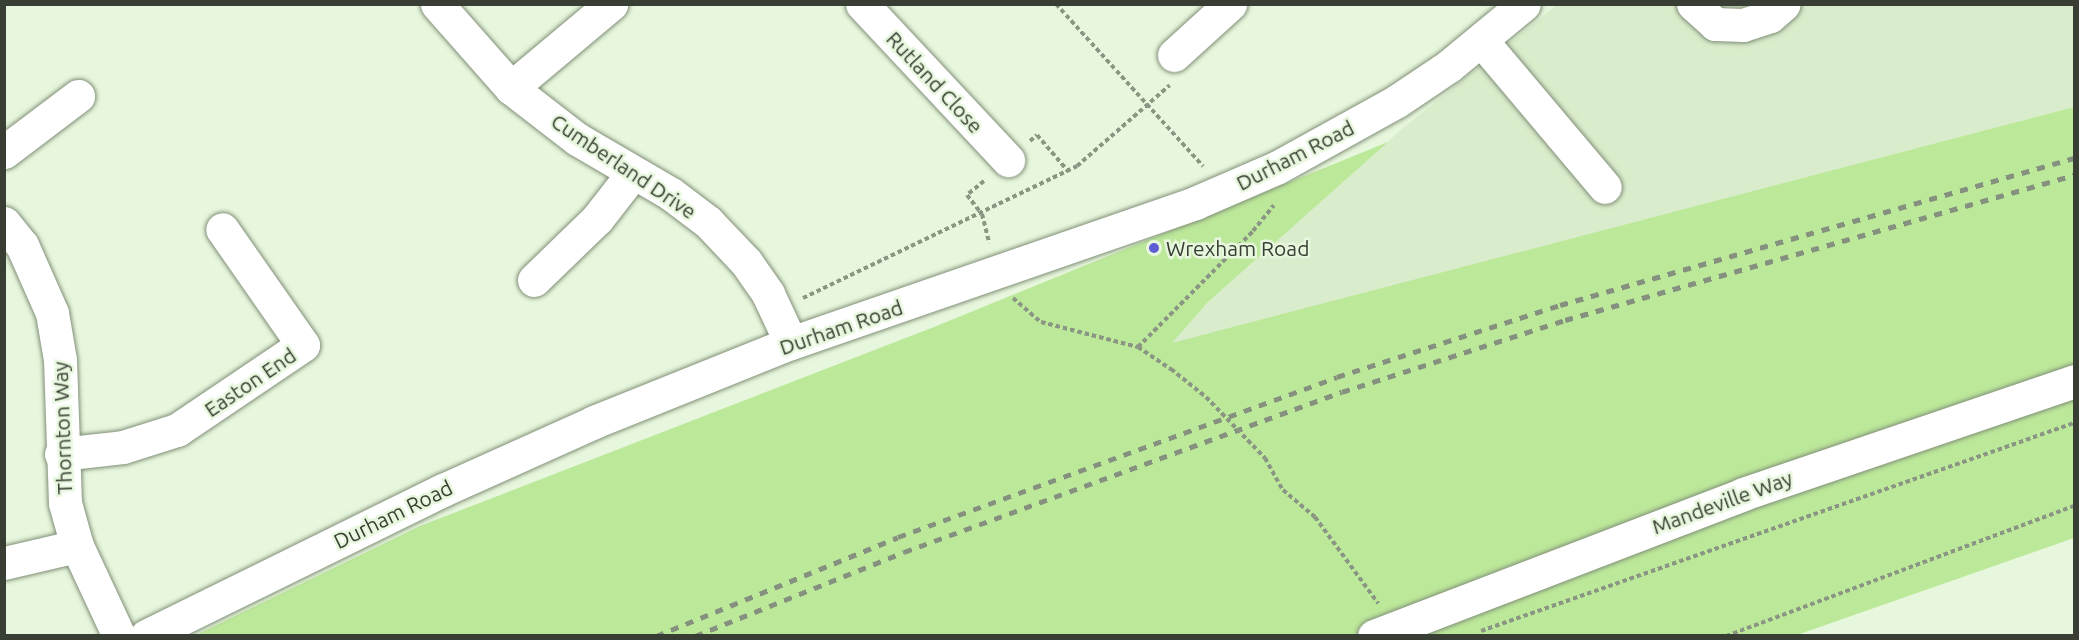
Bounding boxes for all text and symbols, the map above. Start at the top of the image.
street label: Rutland Close [881,26,989,138]
street label: Cumberland Drive [547,108,701,224]
street label: Durham Road [1232,115,1358,195]
place label: Wrexham Road [1166,235,1309,261]
marker: Wrexham Road [1147,241,1161,255]
street label: Durham Road [776,294,906,360]
street label: Easton End [199,342,301,422]
street label: Thornton Way [47,361,77,495]
street label: Mandeville Way [1648,465,1796,539]
street label: Durham Road [330,474,456,554]

